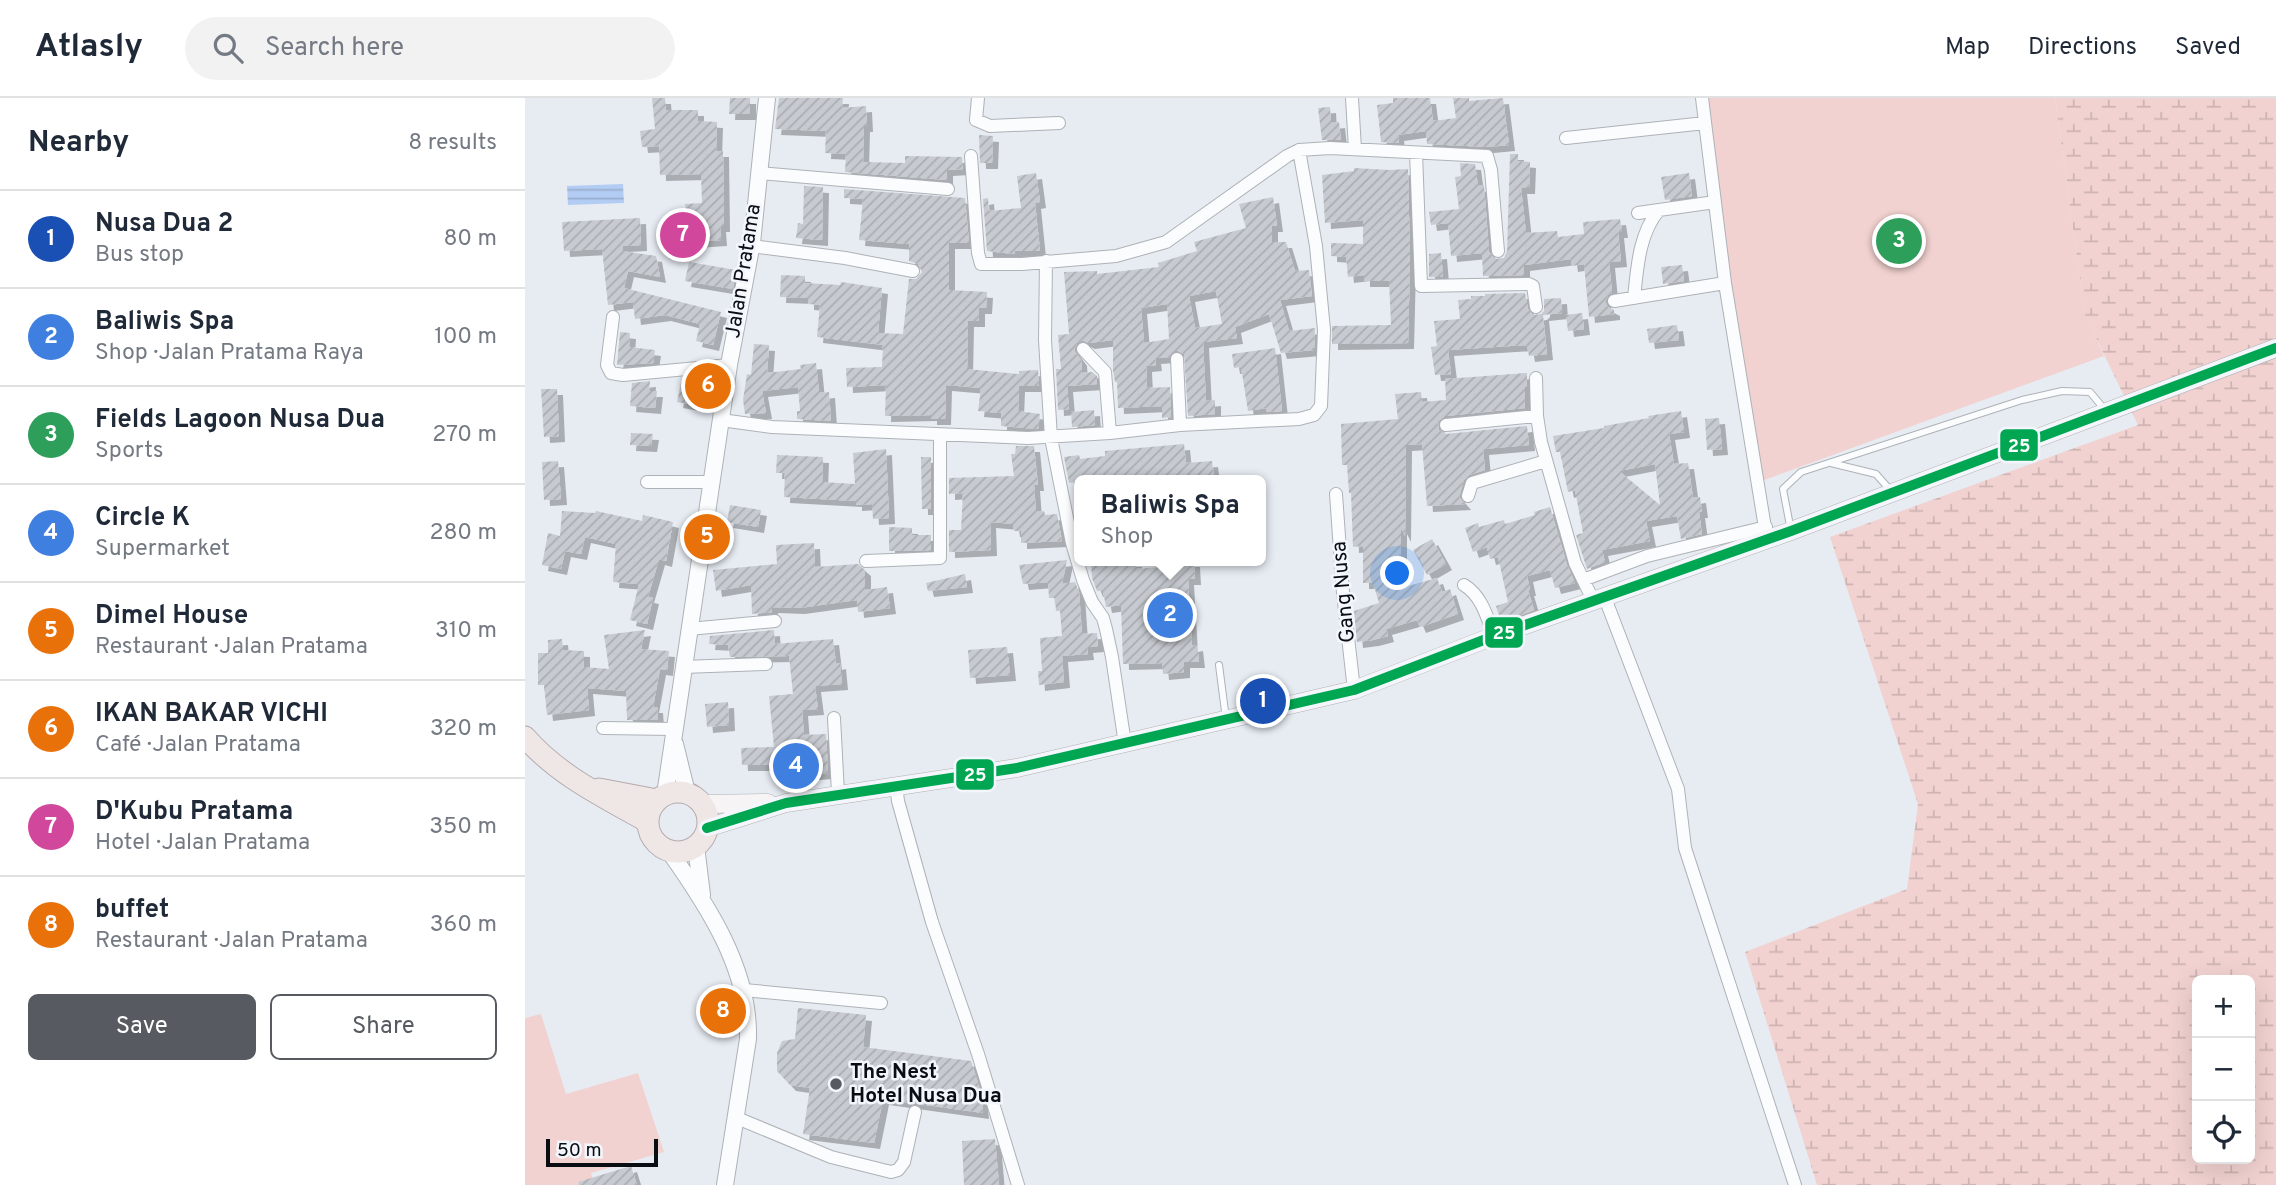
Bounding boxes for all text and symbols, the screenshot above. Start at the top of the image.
search box [185,17,675,80]
text: Atlasly [35,27,143,69]
icon: search [209,29,247,67]
text: Search here [265,32,404,65]
text: Map [1945,33,1990,63]
text: Directions [2028,33,2137,63]
text: Saved [2175,33,2241,63]
text: Nearby [28,125,129,162]
text: 8 results [408,129,497,158]
street label: Jalan Pratama [720,202,768,340]
text: Nusa Dua 2 [95,208,233,241]
pin: 7 [660,209,706,261]
pin: 3 [1876,215,1922,267]
text: 1 [46,225,56,254]
text: 80 m [444,225,497,254]
text: Bus stop [95,241,184,270]
text: Baliwis Spa [95,306,234,339]
text: 2 [44,323,58,352]
text: 100 m [434,323,497,352]
text: Shop · Jalan Pratama Raya [95,339,364,368]
pin: 6 [685,360,731,412]
text: Fields Lagoon Nusa Dua [95,404,385,437]
text: 3 [44,421,58,450]
text: 270 m [432,421,497,450]
line badge: 25 [1999,428,2039,462]
text: 25 [2007,435,2031,459]
text: Sports [95,437,163,466]
popup [1074,475,1266,566]
text: Baliwis Spa [1100,490,1240,523]
text: Circle K [95,502,190,535]
pin: 5 [684,511,730,563]
text: 4 [44,519,58,548]
text: 280 m [429,519,497,548]
text: Shop [1100,523,1153,552]
text: Supermarket [95,535,230,564]
street label: Gang Nusa [1326,540,1362,644]
your location [1380,556,1414,590]
pin: 2 [1147,589,1193,641]
text: Dimel House [95,600,248,633]
line badge: 25 [1484,616,1524,649]
text: 5 [44,617,58,646]
text: 310 m [435,617,497,646]
text: 25 [1492,622,1516,646]
text: Restaurant · Jalan Pratama [95,633,368,662]
pin: 1 [1240,675,1286,727]
text: IKAN BAKAR VICHI [95,698,328,731]
text: 6 [44,715,58,744]
text: 320 m [430,715,497,744]
text: Café · Jalan Pratama [95,731,301,760]
pin: 4 [773,740,819,792]
line badge: 25 [955,758,995,791]
text: 25 [963,764,987,788]
text: D'Kubu Pratama [95,796,293,829]
text: 7 [45,813,57,842]
text: 350 m [429,813,497,842]
text: Hotel · Jalan Pratama [95,829,310,858]
text: buffet [95,894,169,927]
text: 8 [44,911,58,940]
text: 360 m [430,911,497,940]
text: Restaurant · Jalan Pratama [95,927,368,956]
map controls [2192,975,2255,1164]
button: + [2192,975,2255,1038]
pin: 8 [700,985,746,1037]
button: Save [28,994,256,1060]
button: Share [270,994,497,1060]
button: − [2192,1038,2255,1101]
place label: The Nest Hotel Nusa Dua [850,1059,1002,1110]
marker: The Nest Hotel Nusa Dua [828,1076,844,1092]
button: locate [2192,1101,2255,1164]
scale bar [546,1136,658,1168]
text: 50 m [557,1139,602,1163]

